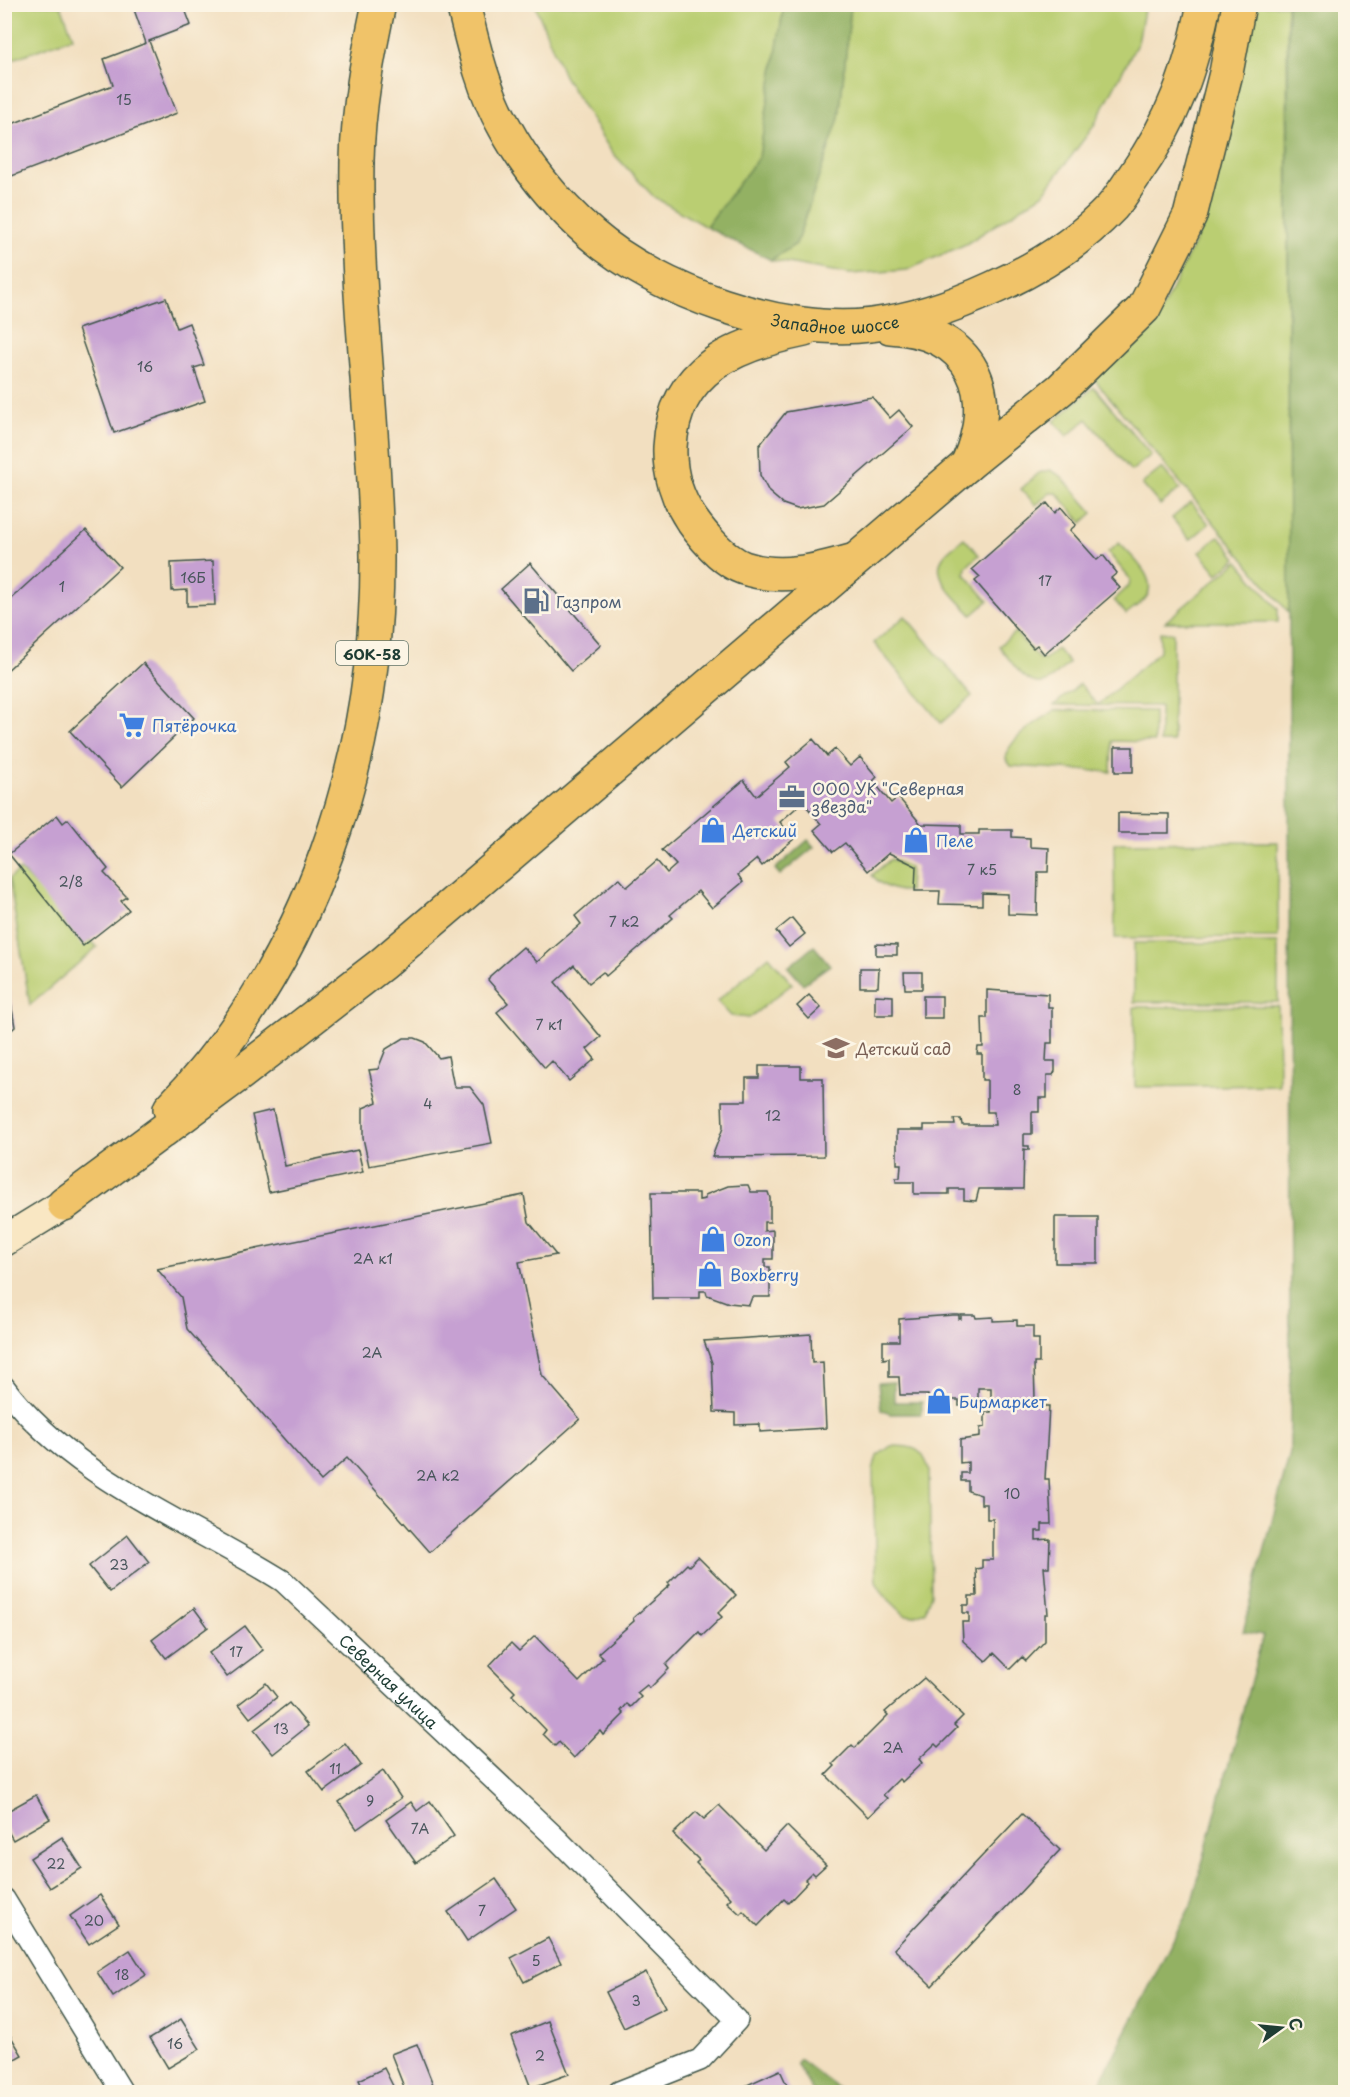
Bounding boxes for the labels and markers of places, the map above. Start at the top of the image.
fuel station icon: Газпром [521,586,551,616]
place label: Газпром [556,589,622,613]
supermarket icon: Пятёрочка [117,710,147,740]
place label: Пятёрочка [152,713,237,737]
place label: ООО УК "Северная звезда" [811,776,964,818]
office icon: ООО УК "Северная звезда" [777,782,807,812]
shop icon: Детский [698,815,728,845]
place label: Детский [732,818,797,842]
shop icon: Пеле [901,825,931,855]
place label: Пеле [936,828,974,852]
school or university icon: Детский сад [821,1033,851,1063]
place label: Детский сад [855,1036,951,1060]
shop icon: Ozon [698,1224,728,1254]
place label: Ozon [733,1227,771,1251]
shop icon: Boxberry [695,1259,725,1289]
place label: Boxberry [730,1262,799,1286]
shop icon: Бирмаркет [924,1386,954,1416]
place label: Бирмаркет [959,1389,1047,1413]

